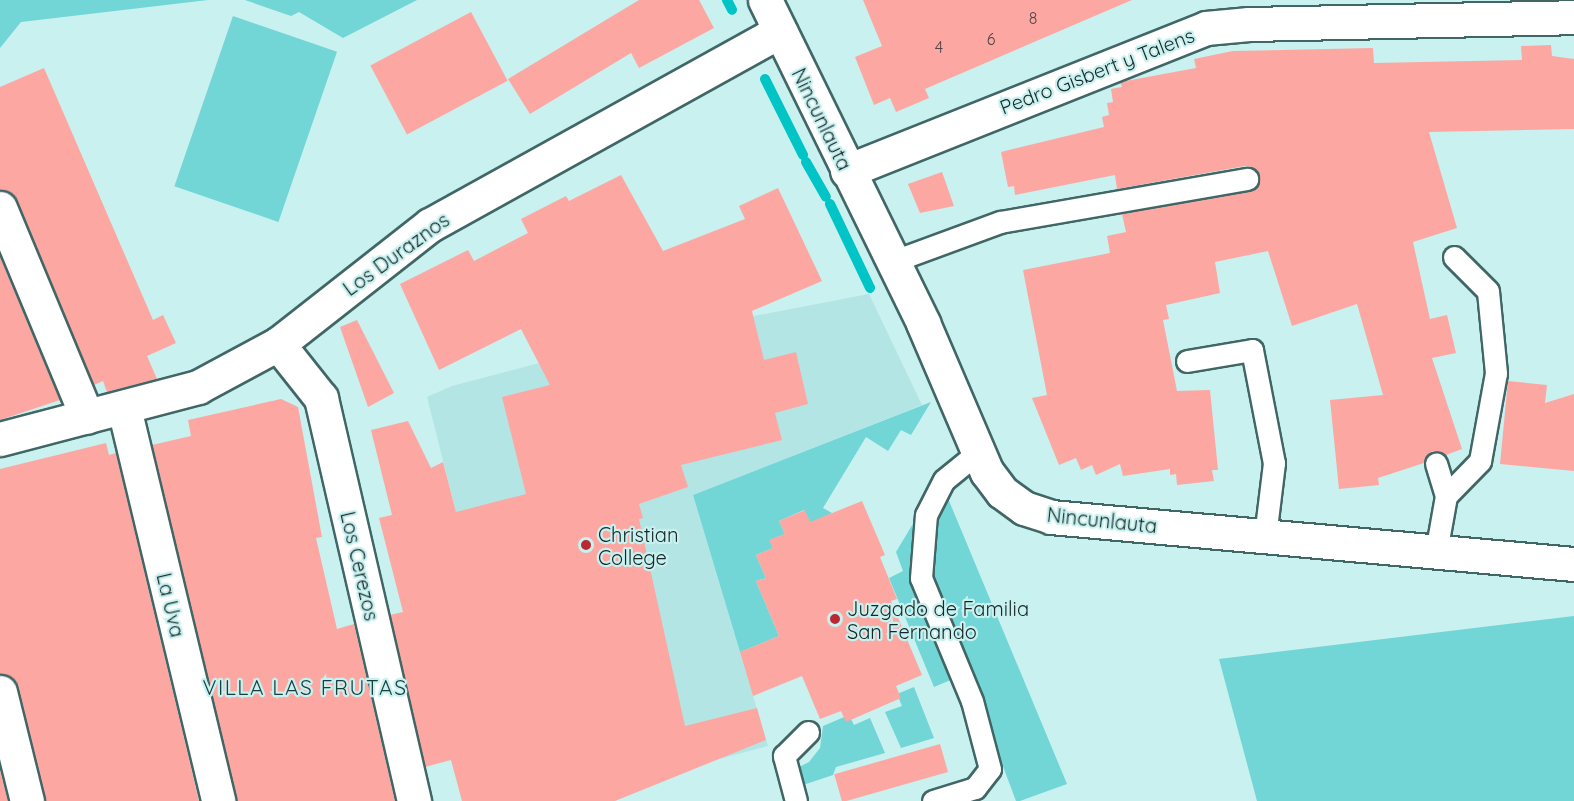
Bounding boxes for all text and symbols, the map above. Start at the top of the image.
house number: 8 [1029,8,1037,28]
street label: Pedro Gisbert y Talens [996,23,1198,119]
house number: 6 [987,29,995,49]
house number: 4 [935,37,943,57]
street label: Nincunlauta [787,64,857,174]
street label: Los Duraznos [338,207,454,301]
street label: Nincunlauta [1046,502,1158,538]
street label: Los Cerezos [336,509,384,623]
place label: Christian College [598,522,679,569]
marker: Christian College [579,538,593,552]
street label: La Uva [152,571,190,639]
place label: Juzgado de Familia San Fernando [847,596,1029,643]
marker: Juzgado de Familia San Fernando [828,612,842,626]
district label: VILLA LAS FRUTAS [202,674,408,700]

